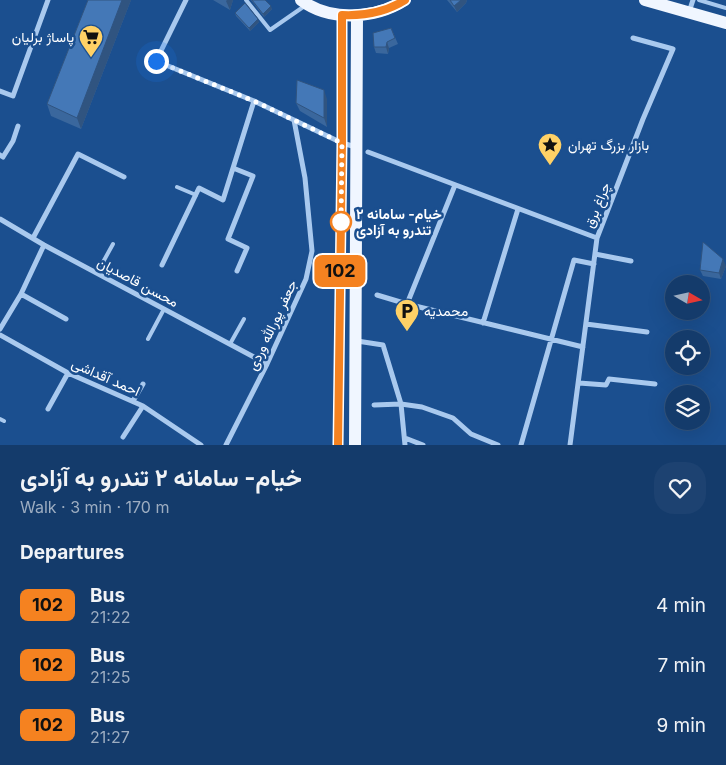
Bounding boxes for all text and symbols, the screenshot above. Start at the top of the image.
supermarket icon: پاساژ برلیان [78,24,104,58]
place label: پاساژ برلیان [12,28,74,47]
your location [144,49,169,74]
place icon: بازار بزرگ تهران [537,132,563,166]
place label: بازار بزرگ تهران [568,136,649,154]
street label: چراغ برق [580,179,616,231]
place label: خیام- سامانه ۲ تندرو به آزادی [356,205,442,239]
marker: خیام- سامانه ۲ تندرو به آزادی [330,211,352,233]
street label: محسن قاصدیان [94,253,182,311]
line badge: 102 [311,255,369,287]
text: 102 [324,260,356,281]
north arrow [665,275,710,320]
map controls [665,275,710,430]
street label: جعفر پورالله وردی [243,277,302,374]
parking icon: محمدیه [394,298,420,332]
place label: محمدیه [424,302,468,319]
button: locate [665,330,710,375]
street label: احمد آقداشی [69,354,143,400]
button: layers [665,385,710,430]
button: heart [654,462,706,514]
text: خیام- سامانه ۲ تندرو به آزادی [20,463,302,492]
text: Walk · 3 min · 170 m [20,497,169,517]
text: Departures [20,541,124,564]
text: Bus [90,584,125,607]
text: 102 [32,594,63,615]
text: 4 min [656,594,706,617]
text: 21:22 [90,607,130,627]
text: Bus [90,644,125,667]
text: 102 [32,654,63,675]
text: 7 min [657,654,706,677]
text: 21:25 [90,667,130,687]
text: Bus [90,704,125,727]
text: 102 [32,714,63,735]
text: 9 min [656,714,706,737]
text: 21:27 [90,727,130,747]

